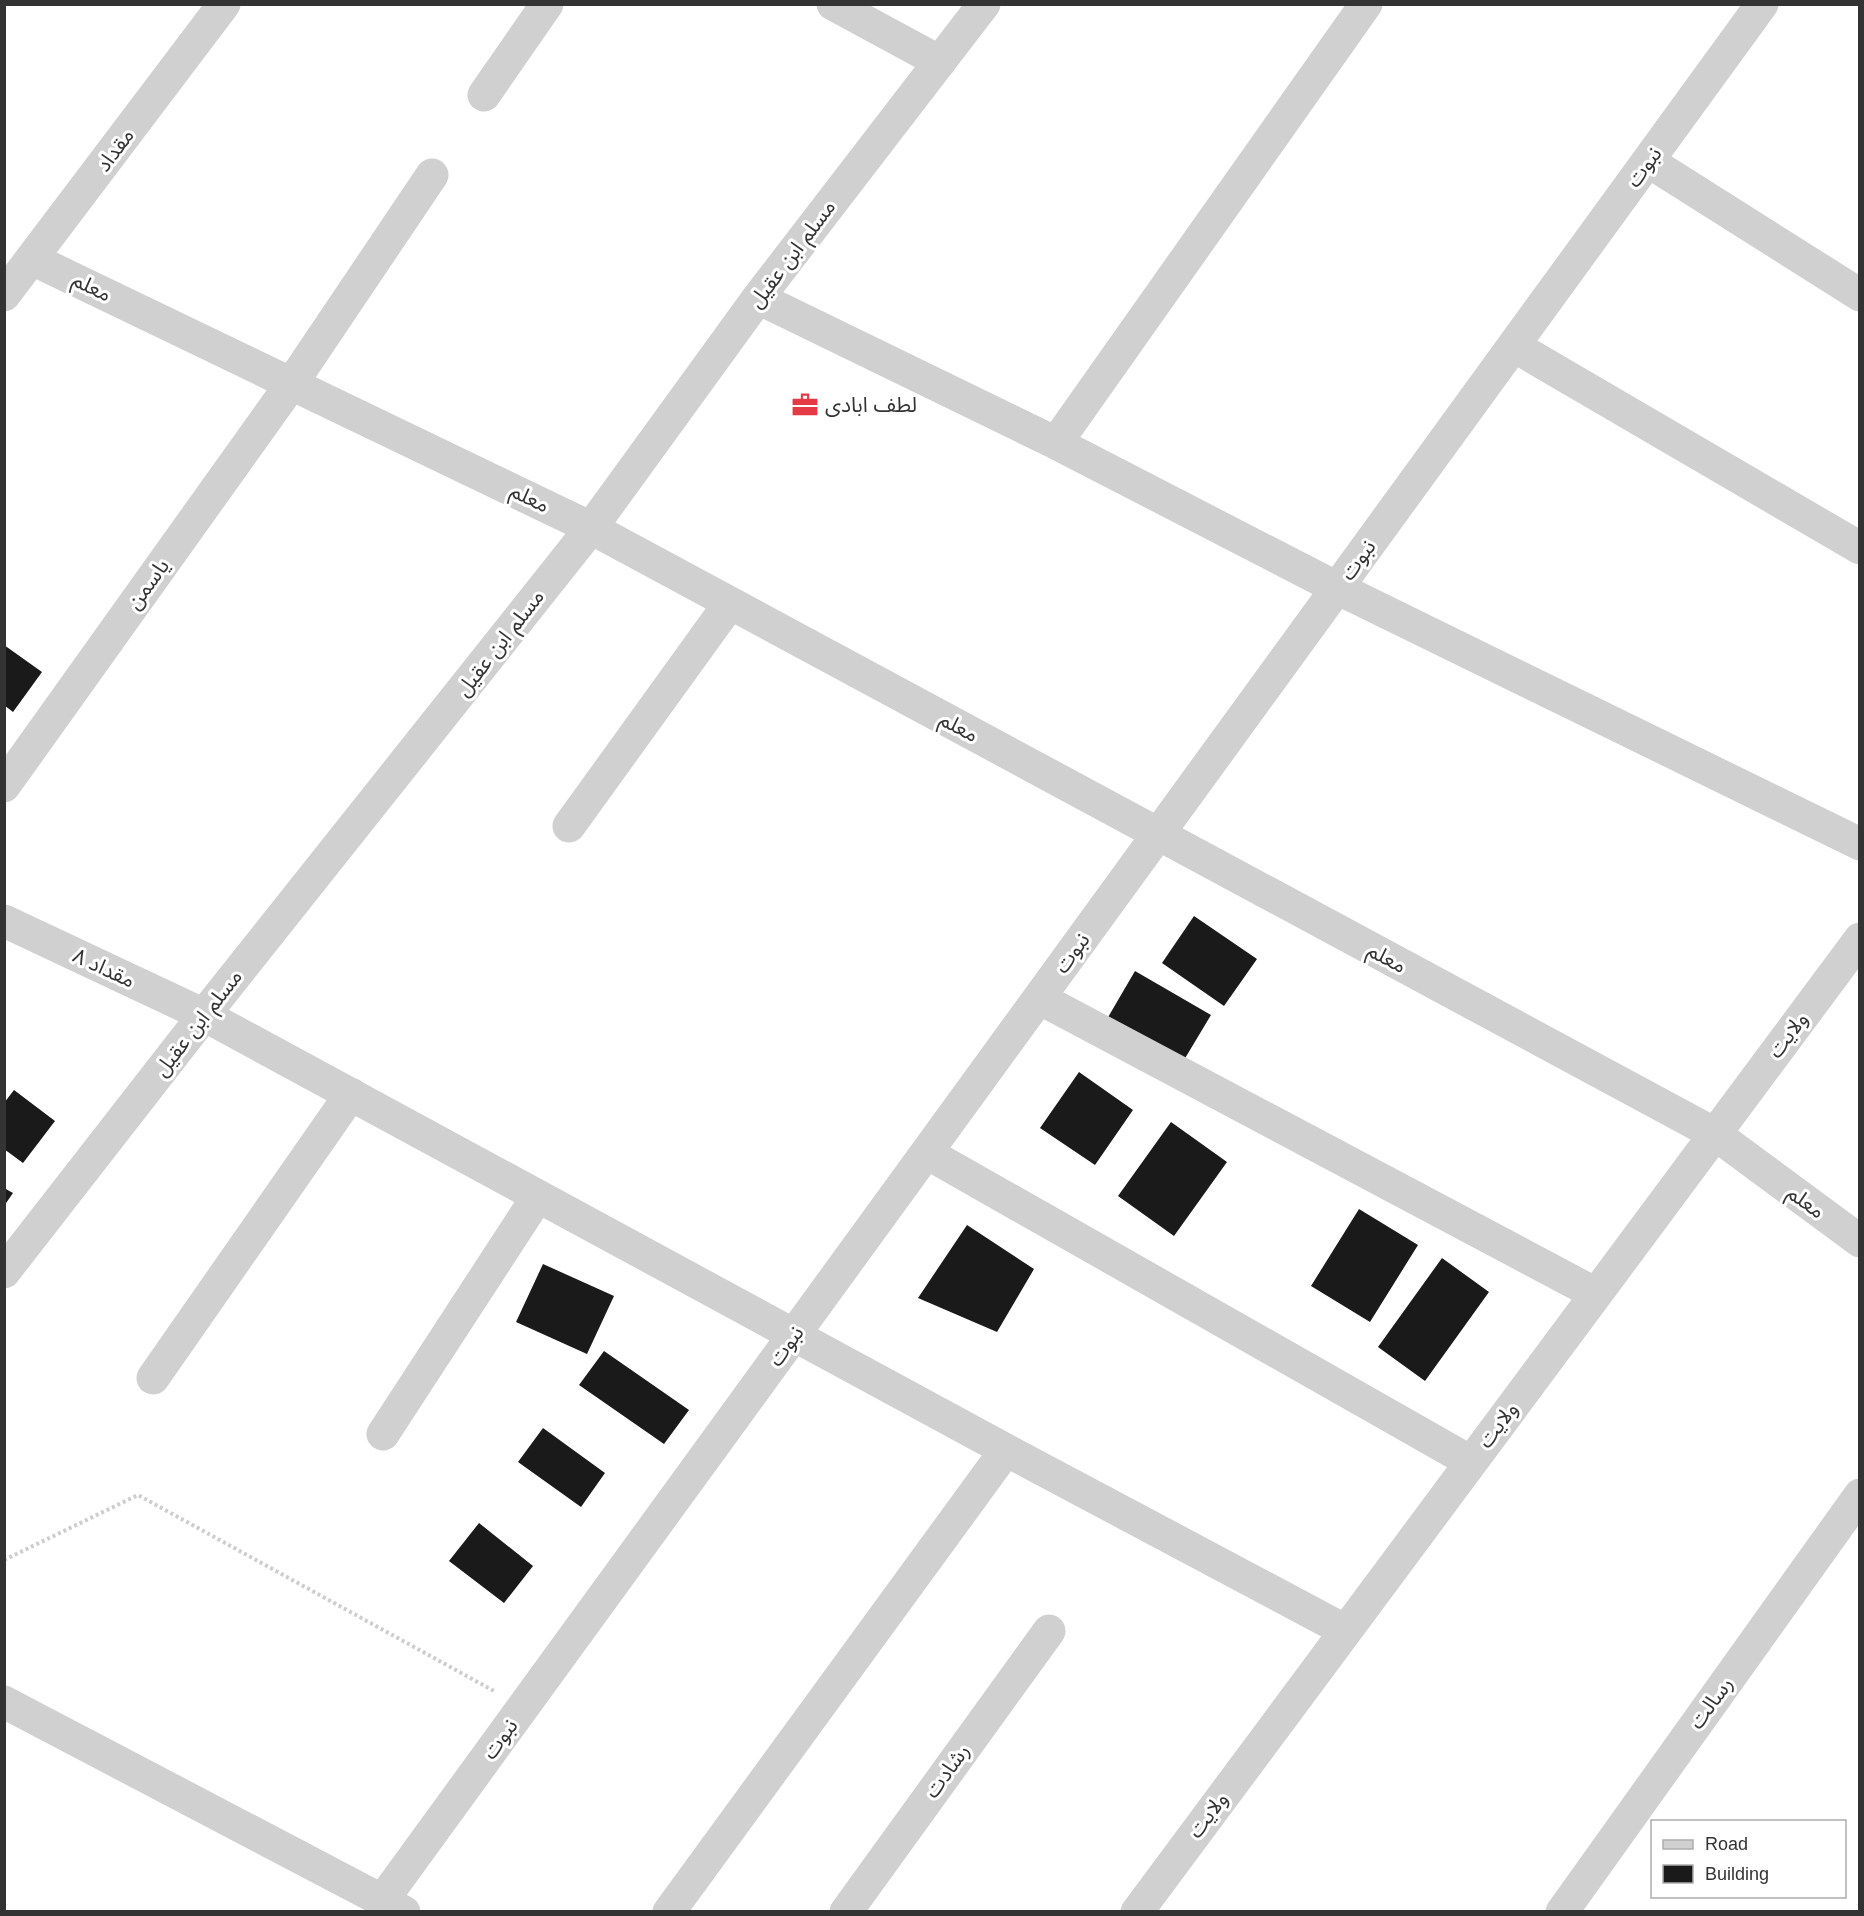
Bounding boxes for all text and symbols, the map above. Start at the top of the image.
street label: مقداد [91,124,138,176]
street label: نبوت [1621,142,1667,192]
street label: مسلم ابن عقیل [744,195,843,314]
street label: معلم [67,267,115,309]
office icon: لطف ابادی [790,390,820,420]
place label: لطف ابادی [825,393,917,417]
street label: معلم [505,478,553,520]
street label: نبوت [1335,535,1381,585]
street label: یاسمن [122,554,174,614]
street label: مسلم ابن عقیل [451,585,551,703]
street label: معلم [934,707,982,750]
street label: نبوت [1049,928,1095,978]
street label: معلم [1362,938,1410,981]
street label: مقداد ۸ [70,943,139,992]
street label: مسلم ابن عقیل [149,965,249,1083]
street label: ولایت [1763,1007,1813,1063]
street label: معلم [1781,1181,1829,1226]
street label: نبوت [763,1321,809,1371]
street label: ولایت [1473,1397,1523,1453]
street label: رسالت [1684,1672,1738,1734]
street label: نبوت [477,1714,523,1764]
street label: رشادت [920,1739,974,1803]
street label: ولایت [1183,1787,1233,1843]
legend [1651,1820,1846,1898]
text: Road [1705,1834,1748,1854]
text: Building [1705,1864,1769,1884]

